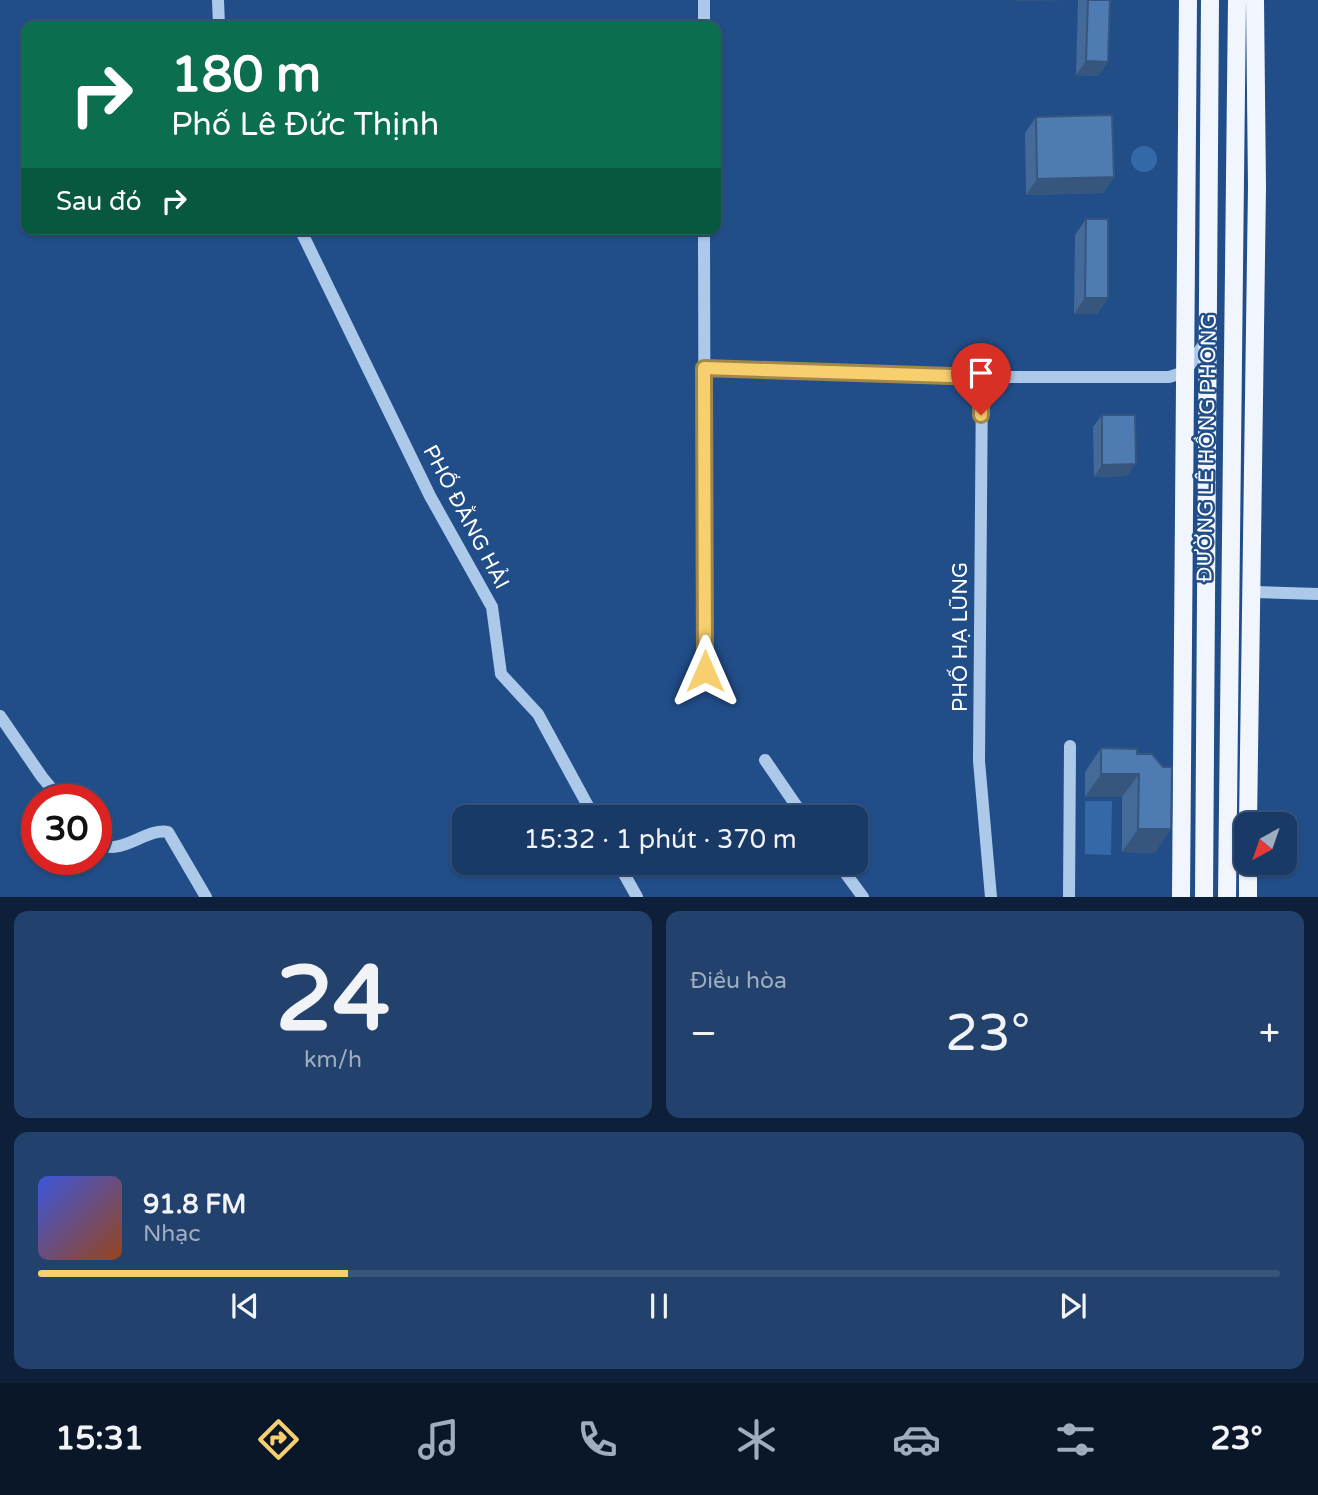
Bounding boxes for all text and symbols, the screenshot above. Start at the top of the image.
text: 180 m [171,46,321,105]
icon: right [56,49,147,140]
text: Phố Lê Đức Thịnh [171,106,439,144]
icon: right [155,182,193,220]
text: Sau đó [56,186,141,217]
street label: ĐƯỜNG LÊ HỒNG PHONG [1190,313,1222,583]
pin [951,343,1011,415]
icon: arrive [962,354,1000,392]
street label: PHỐ ĐẰNG HẢI [418,440,516,593]
street label: PHỐ HẠ LŨNG [946,562,973,712]
position arrow [668,634,742,708]
speed limit sign: 30 [21,784,112,875]
north arrow [1234,812,1297,875]
map controls [1234,812,1297,875]
text: 15:32 · 1 phút · 370 m [523,824,797,855]
text: 24 [276,945,390,1055]
text: Điều hòa [690,967,787,995]
text: 23° [945,1002,1030,1065]
text: − [690,1011,717,1057]
text: + [1259,1011,1280,1057]
text: km/h [304,1046,362,1074]
text: 91.8 FM [143,1189,246,1220]
text: Nhạc [143,1220,200,1248]
icon: previous [226,1287,264,1325]
icon: pause [640,1287,678,1325]
icon: next [1054,1287,1092,1325]
icon: directions [254,1415,303,1464]
icon: music [414,1415,463,1464]
icon: phone [573,1415,622,1464]
icon: climate [732,1415,781,1464]
icon: car [892,1415,941,1464]
icon: filters [1051,1415,1100,1464]
text: 15:31 [55,1420,144,1458]
text: 23° [1210,1420,1263,1458]

